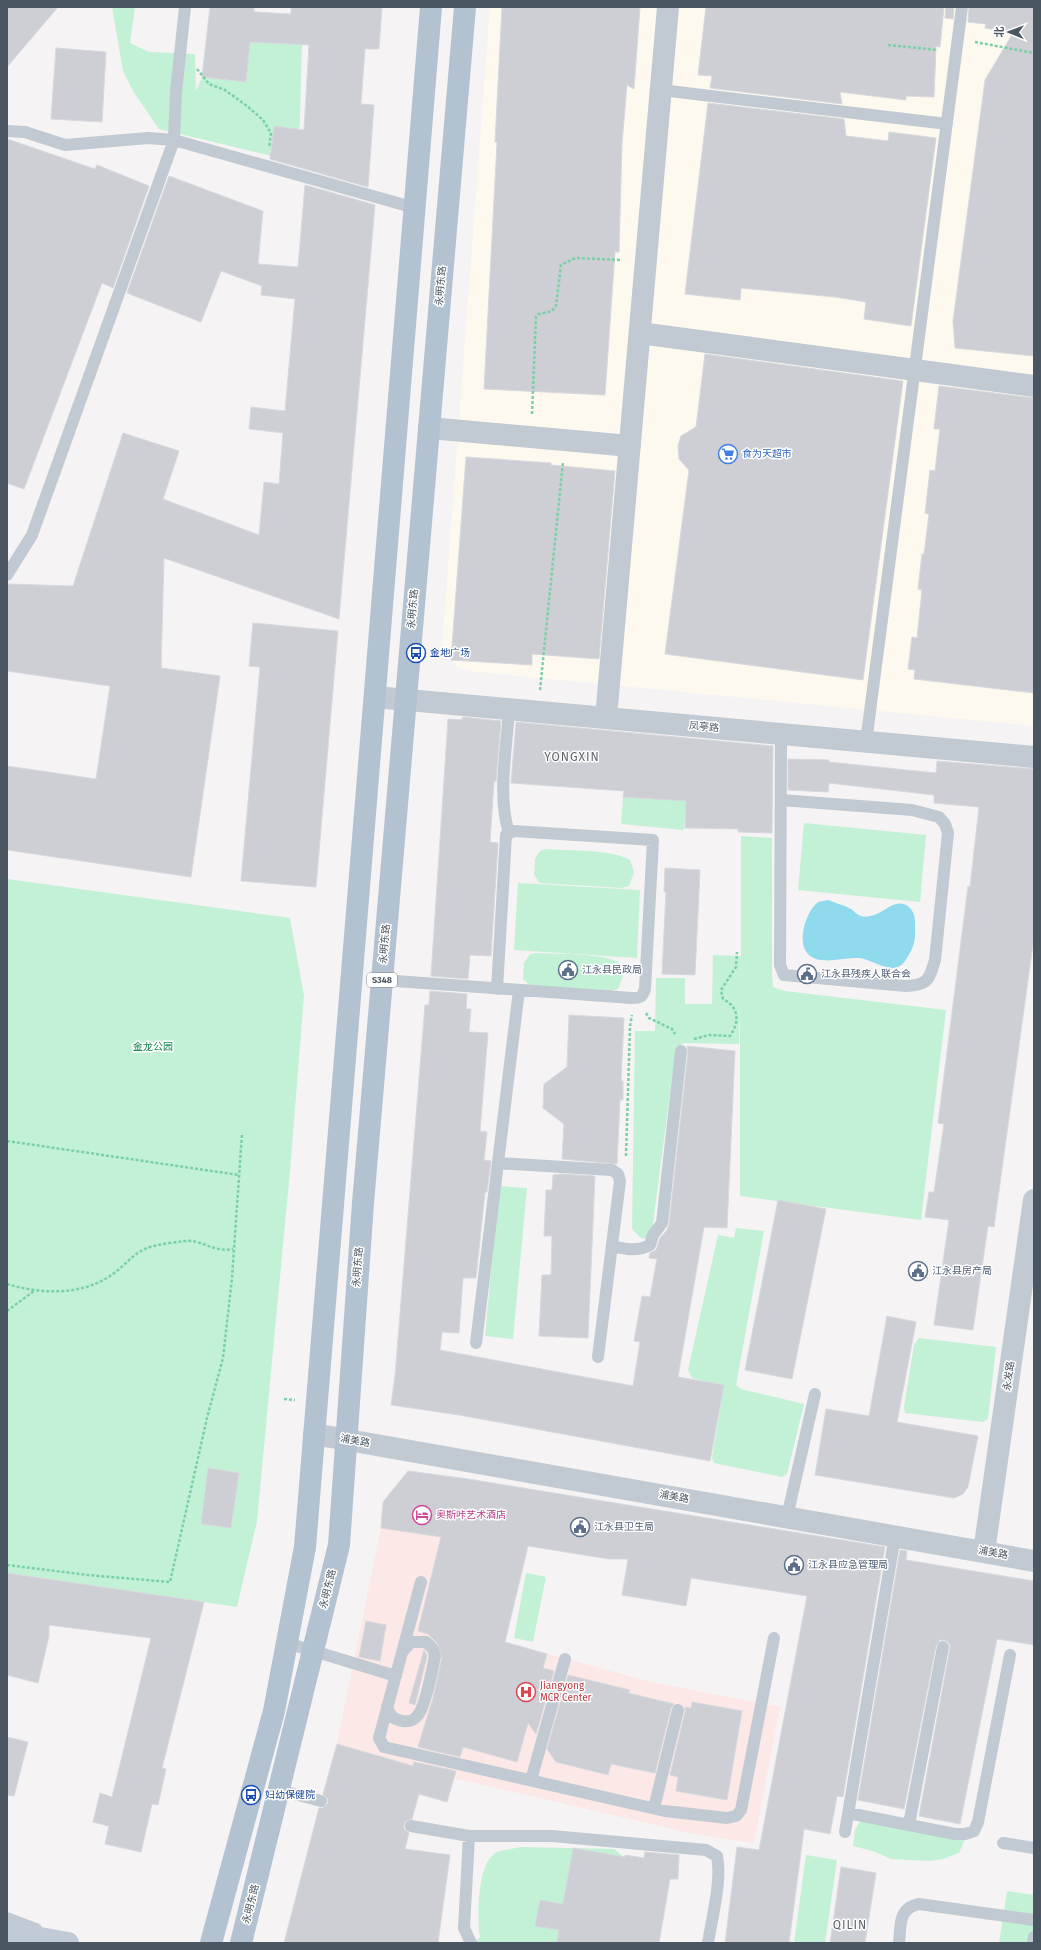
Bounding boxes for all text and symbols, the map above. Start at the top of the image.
north arrow [989,12,1029,52]
text: 北 [993,26,1006,37]
street label: 永明东路 [433,266,449,306]
supermarket icon: 食为天超市 [717,443,739,465]
place label: 食为天超市 [742,448,792,460]
street label: 永明东路 [405,589,421,629]
bus stop icon: 金地广场 [405,642,427,664]
place label: 金地广场 [430,647,470,659]
street label: 凤亭路 [689,720,719,734]
district label: YONGXIN [544,750,600,764]
street label: 永明东路 [377,924,393,964]
public building icon: 江永县民政局 [557,959,579,981]
public building icon: 江永县残疾人联合会 [796,963,818,985]
place label: 江永县民政局 [582,964,642,976]
place label: 江永县残疾人联合会 [821,968,911,980]
road number: S348 [367,973,397,987]
park label: 金龙公园 [133,1041,173,1053]
street label: 永明东路 [351,1247,365,1287]
public building icon: 江永县房产局 [907,1260,929,1282]
place label: 江永县房产局 [932,1265,992,1277]
street label: 永发路 [1001,1360,1017,1392]
street label: 浦美路 [339,1432,371,1450]
street label: 浦美路 [658,1488,690,1506]
hotel icon: 奥斯咔艺术酒店 [411,1504,433,1526]
place label: 奥斯咔艺术酒店 [436,1509,506,1521]
public building icon: 江永县卫生局 [569,1516,591,1538]
place label: 江永县卫生局 [594,1521,654,1533]
street label: 浦美路 [977,1544,1009,1562]
public building icon: 江永县应急管理局 [783,1554,805,1576]
place label: 江永县应急管理局 [808,1559,888,1571]
street label: 永明东路 [317,1568,339,1610]
place label: Jiangyong MCR Center [540,1680,592,1704]
hospital icon: Jiangyong MCR Center [515,1681,537,1703]
bus stop icon: 妇幼保健院 [240,1784,262,1806]
place label: 妇幼保健院 [265,1789,315,1801]
street label: 永明东路 [240,1883,262,1925]
district label: QILIN [833,1918,867,1932]

